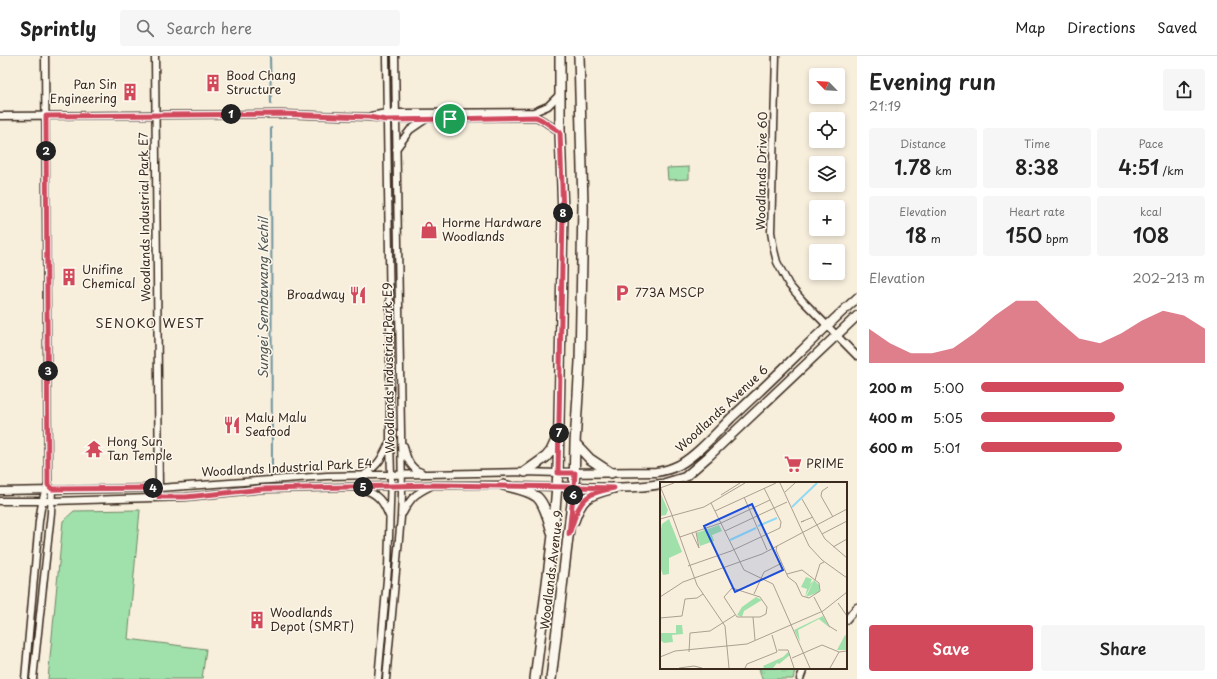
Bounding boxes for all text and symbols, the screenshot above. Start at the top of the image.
search box [120,10,400,46]
text: Sprintly [20,14,96,42]
text: Search here [166,16,252,39]
icon: search [134,17,156,39]
text: Map [1015,17,1045,38]
text: Directions [1067,17,1135,38]
text: Saved [1157,17,1197,38]
text: Evening run [869,64,996,97]
place label: Bood Chang Structure [226,66,296,98]
north arrow [809,68,845,104]
map controls [809,68,845,280]
button: share [1163,69,1205,111]
building icon: Bood Chang Structure [203,73,223,93]
place label: Pan Sin Engineering [50,75,117,107]
building icon: Pan Sin Engineering [120,82,140,102]
text: 21:19 [869,96,901,115]
pin [433,102,467,136]
pin: 1 [221,104,241,124]
text: 1 [228,105,234,122]
icon: arrive [439,108,461,130]
street label: Woodlands Drive 60 [751,111,771,231]
button: locate [809,112,845,148]
street label: Woodlands Industrial Park E7 [134,131,154,302]
text: Distance [900,135,946,152]
text: Time [1024,135,1050,152]
text: Pace [1139,135,1163,152]
pin: 2 [36,141,56,161]
text: 2 [42,142,50,159]
text: 1.78 [894,152,932,182]
text: 8:38 [1015,152,1059,182]
text: 4:51 [1118,152,1159,182]
button: layers [809,156,845,192]
text: km [932,162,952,179]
text: /km [1159,162,1184,179]
button: + [809,200,845,236]
pin: 8 [553,203,573,223]
text: Elevation [899,203,947,220]
text: Heart rate [1009,203,1065,220]
text: kcal [1140,203,1162,220]
text: 8 [560,204,566,221]
place label: Horme Hardware Woodlands [442,213,542,245]
water label: Sungei Sembawang Kechil [253,215,272,379]
shop icon: Horme Hardware Woodlands [419,220,439,240]
text: 18 [905,220,927,250]
text: 150 [1005,220,1042,250]
text: 108 [1133,220,1169,250]
text: m [927,230,941,247]
text: bpm [1042,230,1069,247]
button: − [809,244,845,280]
place label: Unifine Chemical [82,260,136,292]
building icon: Unifine Chemical [59,267,79,287]
text: Elevation [869,268,925,287]
text: 202–213 m [1133,268,1205,287]
street label: Woodlands Industrial Park E9 [378,282,398,454]
parking icon: 773A MSCP [612,283,632,303]
place label: 773A MSCP [635,283,705,301]
place label: Broadway [286,285,345,303]
restaurant icon: Broadway [348,285,368,305]
district label: SENOKO WEST [96,313,204,332]
pin: 3 [38,361,58,381]
street label: Woodlands Avenue 6 [671,361,772,456]
text: 3 [44,362,52,379]
text: 200 m [869,378,913,397]
text: 5:00 [933,378,964,397]
place label: Malu Malu Seafood [245,408,307,440]
text: 400 m [869,408,913,427]
text: 5:05 [933,408,963,427]
restaurant icon: Malu Malu Seafood [222,415,242,435]
pin: 7 [549,423,569,443]
text: 7 [556,424,562,441]
place label: Hong Sun Tan Temple [107,432,173,464]
text: 600 m [869,438,913,457]
text: 5:01 [933,438,960,457]
temple icon: Hong Sun Tan Temple [84,439,104,459]
street label: Woodlands Industrial Park E4 [201,454,373,480]
supermarket icon: PRIME [783,454,803,474]
place label: PRIME [806,454,844,472]
pin: 5 [353,477,373,497]
pin: 4 [143,478,163,498]
text: 5 [359,478,367,495]
text: 4 [149,479,157,496]
inset map [660,482,847,669]
pin: 6 [563,485,583,505]
text: 6 [569,486,577,503]
street label: Woodlands Avenue 9 [535,509,567,631]
place label: Woodlands Depot (SMRT) [270,603,354,635]
building icon: Woodlands Depot (SMRT) [247,610,267,630]
button: Save [869,625,1033,671]
button: Share [1041,625,1205,671]

